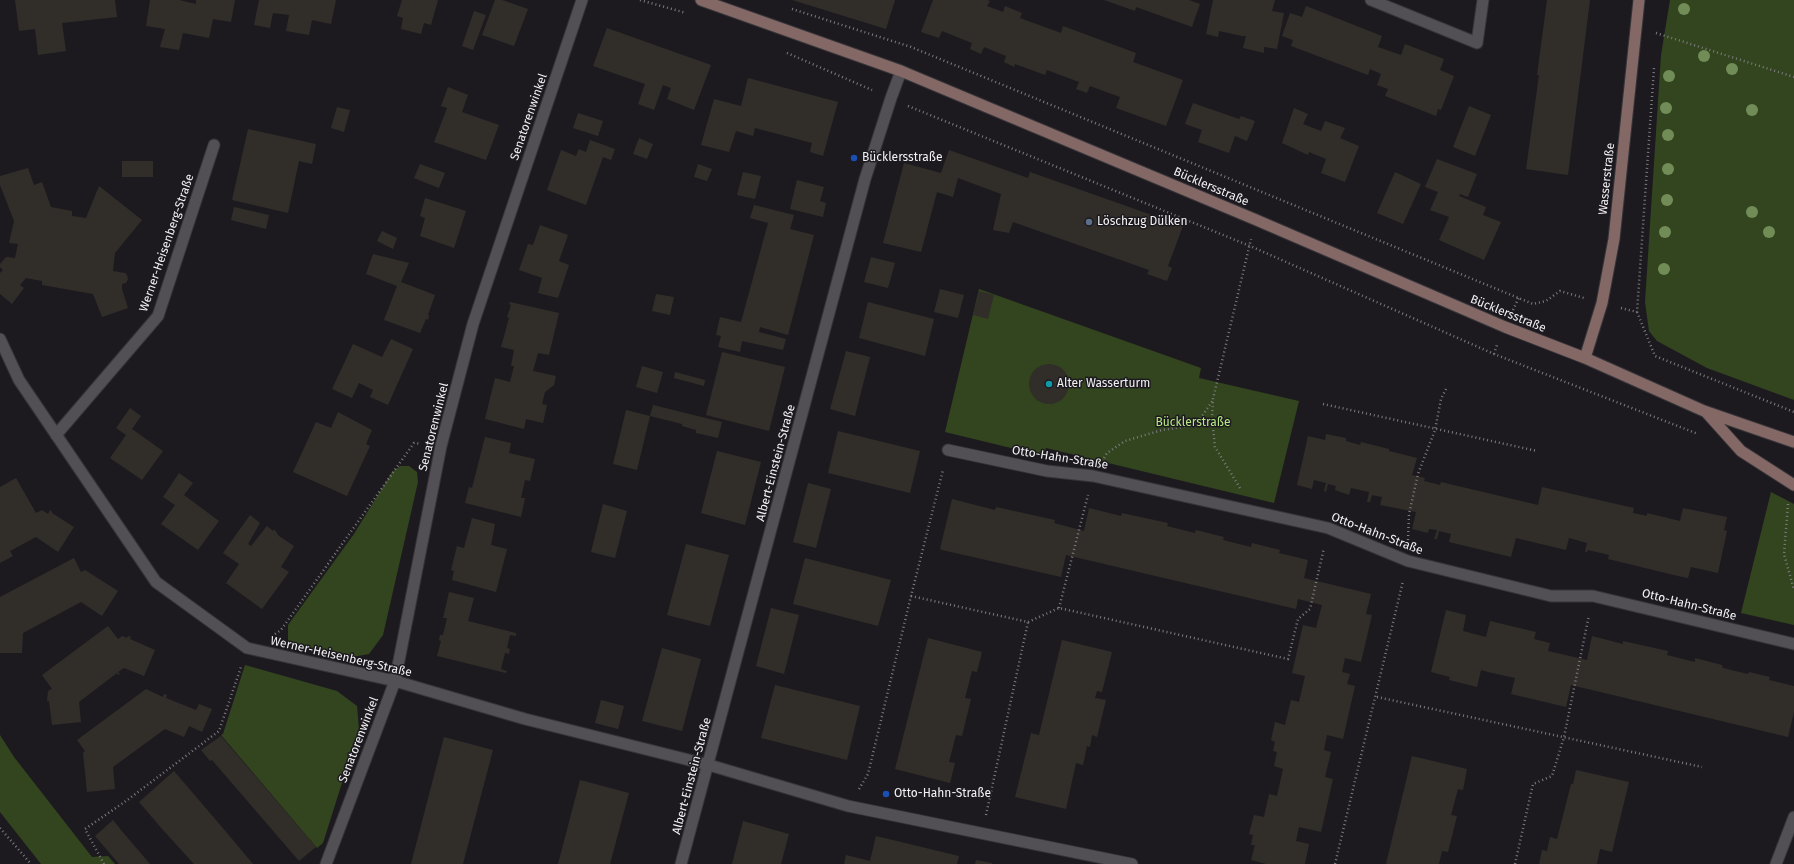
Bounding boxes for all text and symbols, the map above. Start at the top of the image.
street label: Senatorenwinkel [507,72,551,162]
street label: Wasserstraße [1596,142,1618,216]
place label: Bücklersstraße [862,151,942,165]
marker: Bücklersstraße [849,153,859,163]
street label: Bücklersstraße [1171,165,1251,209]
street label: Werner-Heisenberg-Straße [137,172,197,314]
place label: Löschzug Dülken [1097,215,1187,229]
marker: Löschzug Dülken [1084,217,1094,227]
street label: Bücklersstraße [1468,292,1548,336]
place label: Alter Wasserturm [1057,377,1150,391]
marker: Alter Wasserturm [1044,379,1054,389]
street label: Senatorenwinkel [416,381,452,473]
street label: Albert-Einstein-Straße [753,403,799,523]
park label: Bücklerstraße [1156,416,1230,430]
street label: Otto-Hahn-Straße [1011,443,1109,473]
street label: Otto-Hahn-Straße [1329,510,1425,558]
street label: Otto-Hahn-Straße [1640,586,1738,624]
street label: Werner-Heisenberg-Straße [269,634,413,680]
street label: Senatorenwinkel [336,695,382,785]
street label: Albert-Einstein-Straße [669,716,715,836]
place label: Otto-Hahn-Straße [894,787,991,801]
marker: Otto-Hahn-Straße [881,789,891,799]

